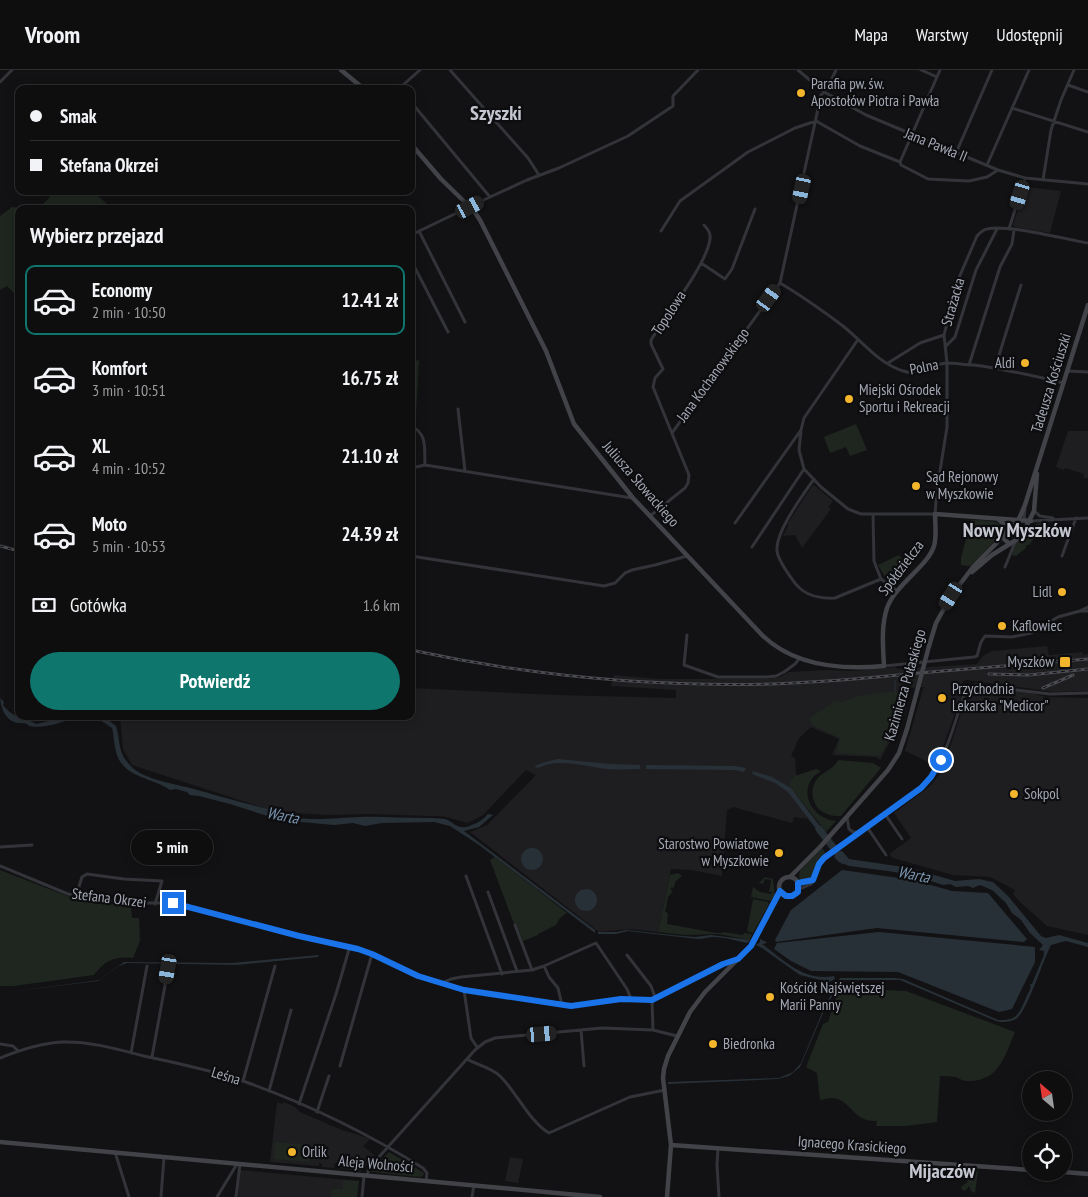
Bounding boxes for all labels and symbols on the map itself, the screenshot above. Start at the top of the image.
place label: Parafia pw. św. Apostołów Piotra i Pawła [811,74,939,110]
marker: Parafia pw. św. Apostołów Piotra i Pawła [795,87,807,99]
district label: Szyszki [470,100,522,126]
street label: Jana Pawła II [901,123,970,166]
car [791,173,812,205]
car [1008,178,1031,212]
car [453,193,486,221]
street label: Strażacka [937,276,968,328]
car [754,281,783,315]
street label: Topolowa [647,287,690,339]
street label: Jana Kochanowskiego [672,324,753,426]
street label: Tadeusza Kościuszki [1026,331,1075,435]
place label: Aldi [995,353,1015,372]
street label: Polna [908,354,940,379]
marker: Aldi [1019,357,1031,369]
place label: Miejski Ośrodek Sportu i Rekreacji [859,380,950,416]
marker: Miejski Ośrodek Sportu i Rekreacji [843,393,855,405]
street label: Juliusza Słowackiego [598,436,684,531]
place label: Sąd Rejonowy w Myszkowie [926,467,999,503]
marker: Sąd Rejonowy w Myszkowie [910,480,922,492]
district label: Nowy Myszków [963,517,1072,543]
street label: Spółdzielcza [874,536,928,599]
car [936,579,965,613]
place label: Lidl [1033,582,1052,601]
marker: Lidl [1056,586,1068,598]
place label: Kaflowiec [1012,616,1063,635]
marker: Kaflowiec [996,620,1008,632]
street label: Kazimierza Pułaskiego [880,627,930,743]
place label: Myszków [1007,652,1054,671]
marker: Myszków [1058,655,1072,669]
place label: Przychodnia Lekarska "Medicor" [952,679,1049,715]
marker: Przychodnia Lekarska "Medicor" [936,692,948,704]
route start [930,749,952,771]
place label: Sokpol [1024,784,1060,803]
marker: Sokpol [1008,788,1020,800]
water label: Warta [265,802,302,828]
callout: 5 min [132,830,214,866]
place label: Starostwo Powiatowe w Myszkowie [658,834,769,870]
marker: Starostwo Powiatowe w Myszkowie [773,847,785,859]
water label: Warta [896,861,933,887]
street label: Stefana Okrzei [71,883,147,912]
route end [162,892,184,914]
car [158,953,177,985]
place label: Kościół Najświętszej Marii Panny [780,978,885,1014]
marker: Kościół Najświętszej Marii Panny [764,991,776,1003]
car [526,1025,557,1043]
place label: Biedronka [723,1034,775,1053]
marker: Biedronka [707,1038,719,1050]
street label: Leśna [209,1062,243,1089]
north arrow [1022,1071,1072,1121]
street label: Ignacego Krasickiego [797,1131,907,1158]
place label: Orlik [302,1142,327,1161]
marker: Orlik [286,1146,298,1158]
street label: Aleja Wolności [338,1151,414,1176]
district label: Mijaczów [909,1158,976,1184]

